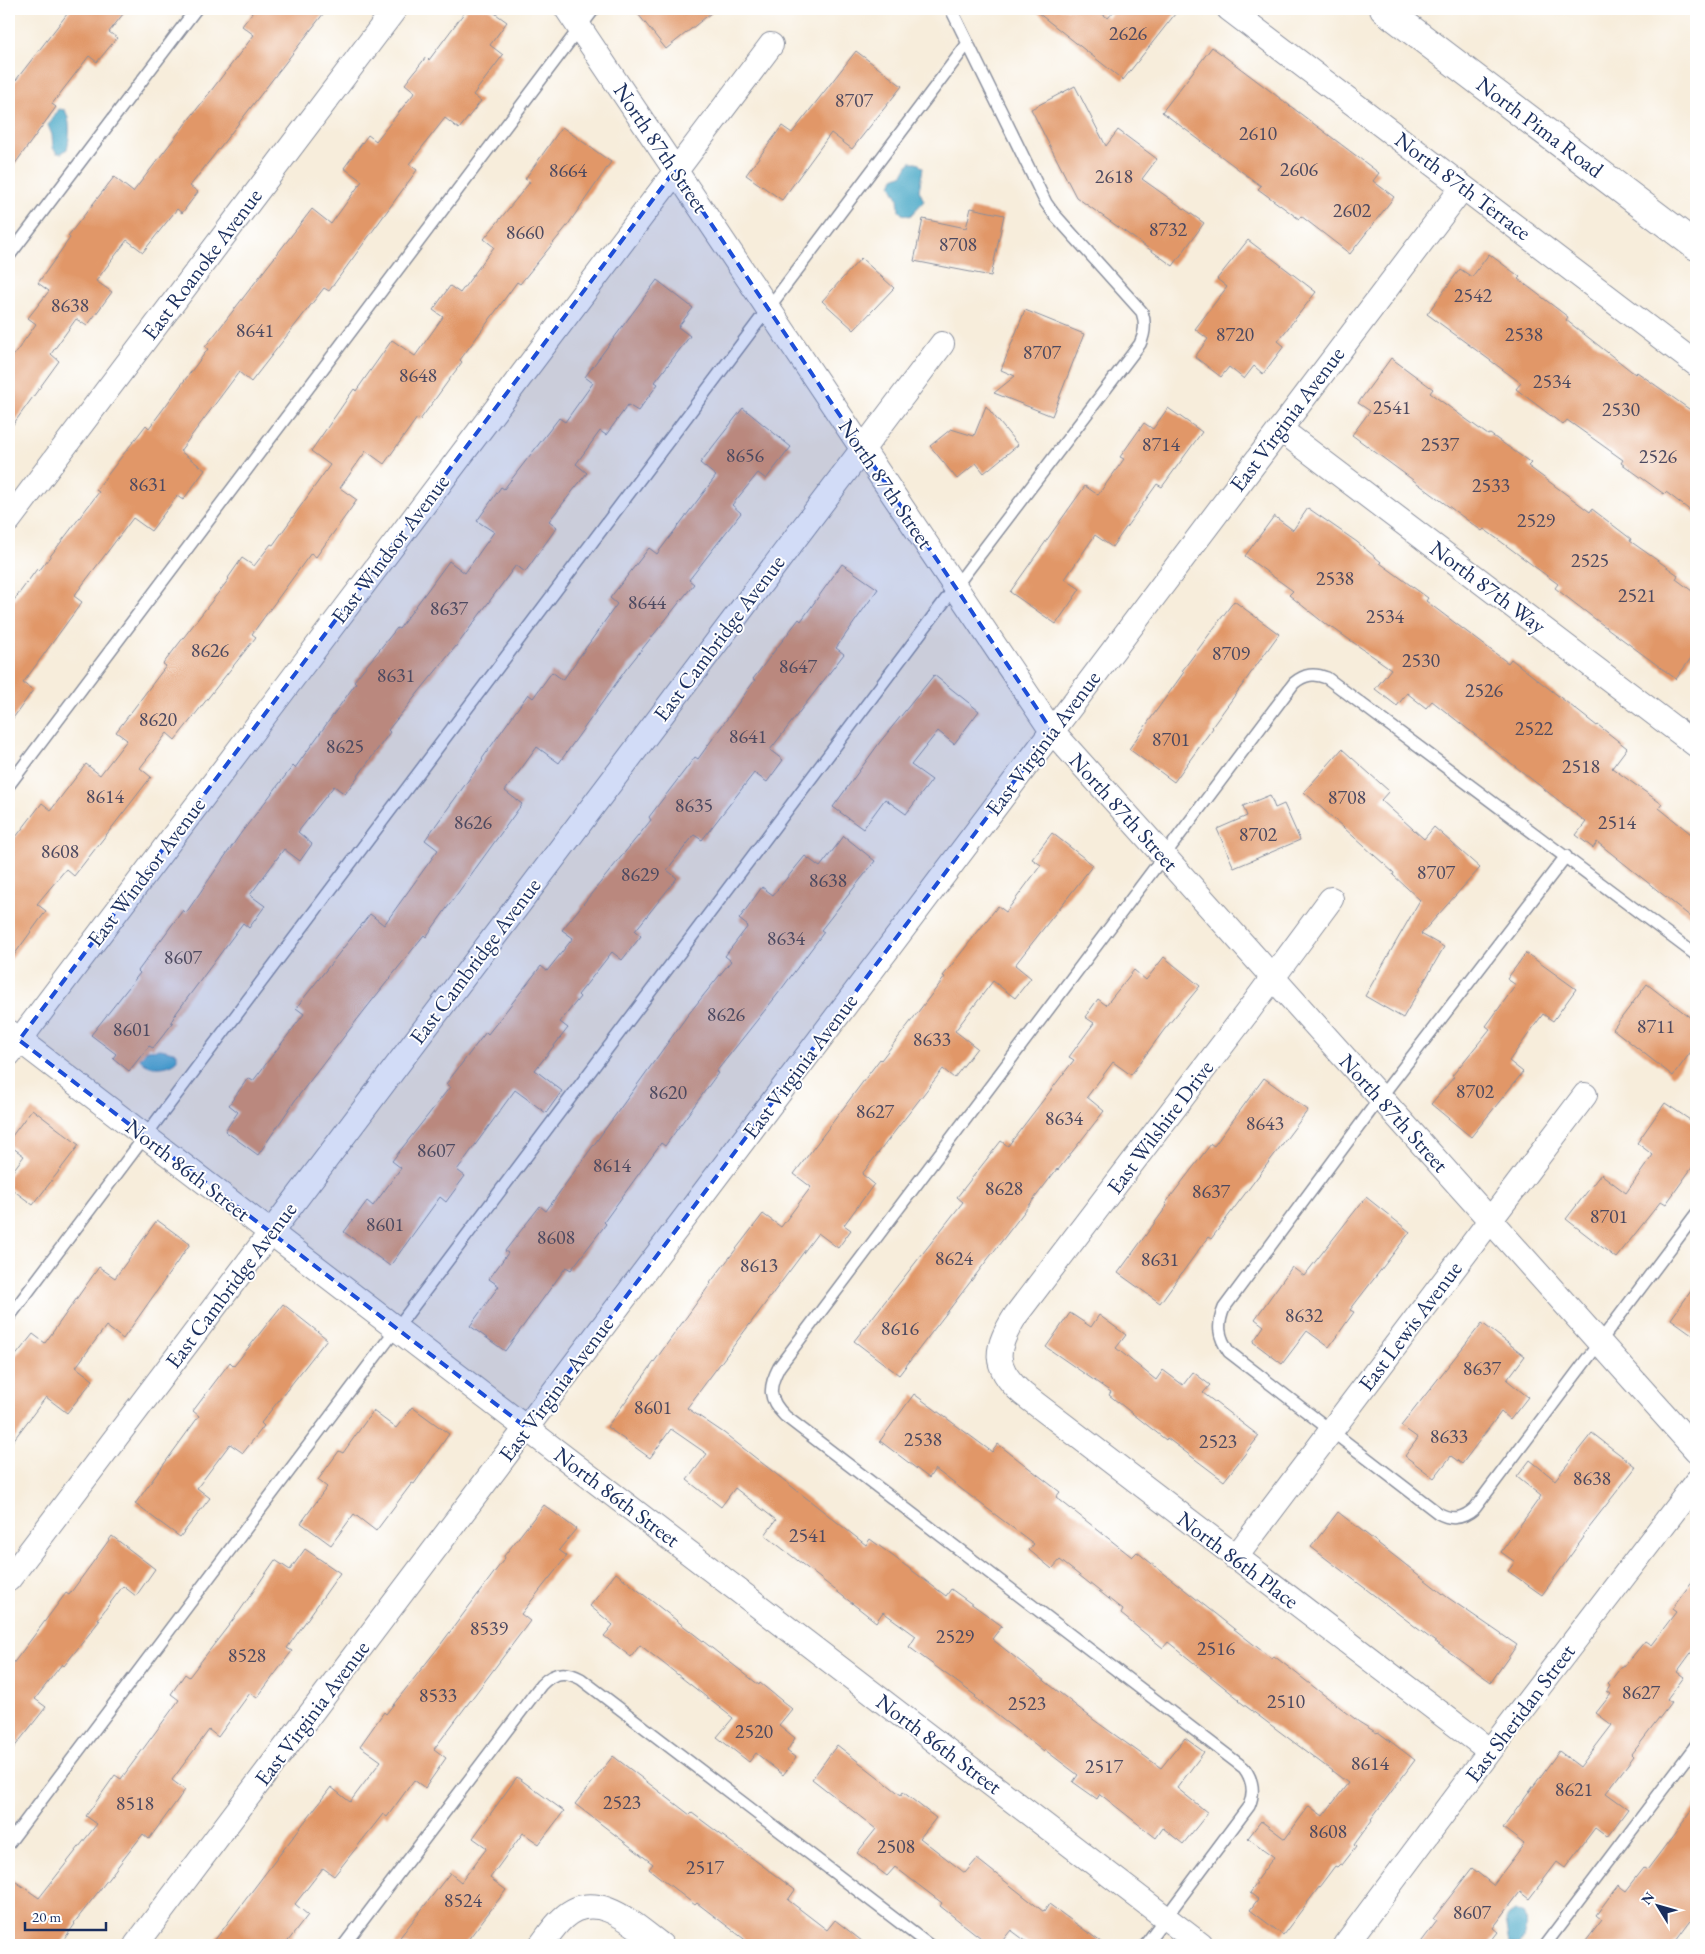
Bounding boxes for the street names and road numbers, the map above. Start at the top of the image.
street label: North Pima Road [1471,70,1610,185]
street label: North 87th Street [607,78,715,219]
street label: North 87th Terrace [1389,125,1537,247]
street label: East Roanoke Avenue [135,182,269,346]
street label: East Virginia Avenue [1223,340,1351,497]
street label: North 87th Street [832,414,940,555]
street label: East Windsor Avenue [324,468,456,630]
street label: North 87th Way [1424,534,1552,640]
street label: East Cambridge Avenue [647,548,791,727]
street label: East Virginia Avenue [979,664,1107,821]
street label: North 87th Street [1063,746,1185,878]
street label: East Windsor Avenue [80,791,212,953]
street label: East Cambridge Avenue [403,871,547,1050]
street label: East Virginia Avenue [736,987,864,1144]
street label: North 87th Street [1333,1047,1455,1179]
street label: East Wilshire Drive [1100,1054,1220,1200]
street label: North 86th Street [120,1112,256,1228]
street label: East Cambridge Avenue [159,1195,303,1374]
street label: East Lewis Avenue [1352,1255,1469,1397]
street label: East Virginia Avenue [492,1310,620,1467]
street label: North 86th Street [548,1440,686,1554]
street label: North 86th Place [1171,1505,1305,1616]
street label: East Virginia Avenue [248,1634,376,1791]
street label: East Sheridan Street [1458,1638,1582,1788]
street label: North 86th Street [870,1687,1008,1801]

